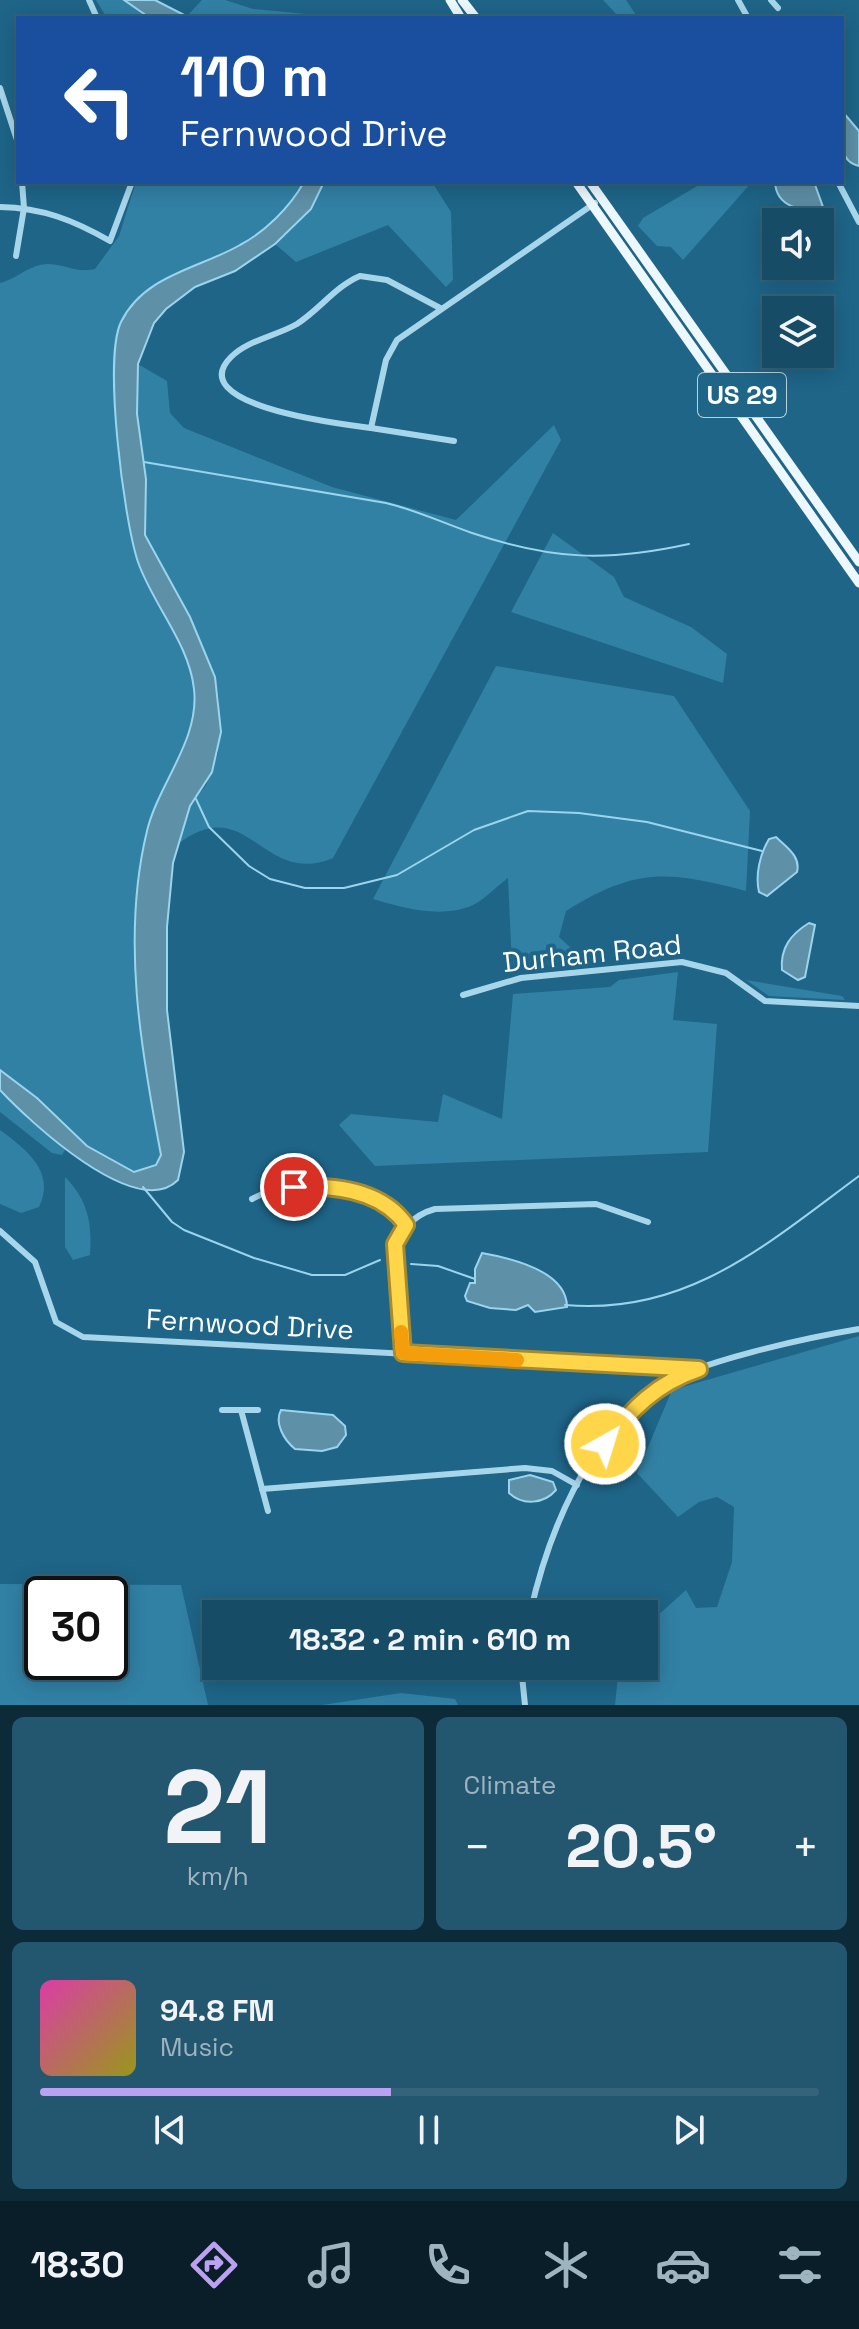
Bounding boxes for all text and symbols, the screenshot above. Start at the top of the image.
text: 110 m [180,41,329,112]
icon: left [48,48,152,152]
text: Fernwood Drive [180,111,448,157]
map controls [762,208,834,368]
button: sound [762,208,834,280]
button: layers [762,296,834,368]
road number: US 29 [698,373,786,417]
street label: Durham Road [501,926,683,980]
pin [260,1153,328,1221]
icon: arrive [272,1165,316,1209]
street label: Fernwood Drive [145,1301,355,1347]
position arrow [563,1402,647,1486]
speed limit sign: 30 [24,1576,128,1680]
text: 18:32 · 2 min · 610 m [289,1620,571,1659]
text: 21 [163,1741,272,1873]
text: Climate [464,1768,556,1802]
text: 20.5° [566,1808,717,1885]
text: − [464,1819,491,1875]
text: + [792,1819,819,1875]
text: km/h [187,1859,249,1893]
text: 94.8 FM [160,1991,275,2030]
text: Music [160,2030,234,2064]
icon: previous [148,2108,192,2152]
icon: pause [407,2108,451,2152]
icon: next [667,2108,711,2152]
icon: directions [186,2237,242,2293]
icon: music [303,2237,359,2293]
icon: phone [420,2237,476,2293]
icon: climate [538,2237,594,2293]
icon: car [655,2237,711,2293]
icon: filters [772,2237,828,2293]
text: 18:30 [31,2242,124,2288]

